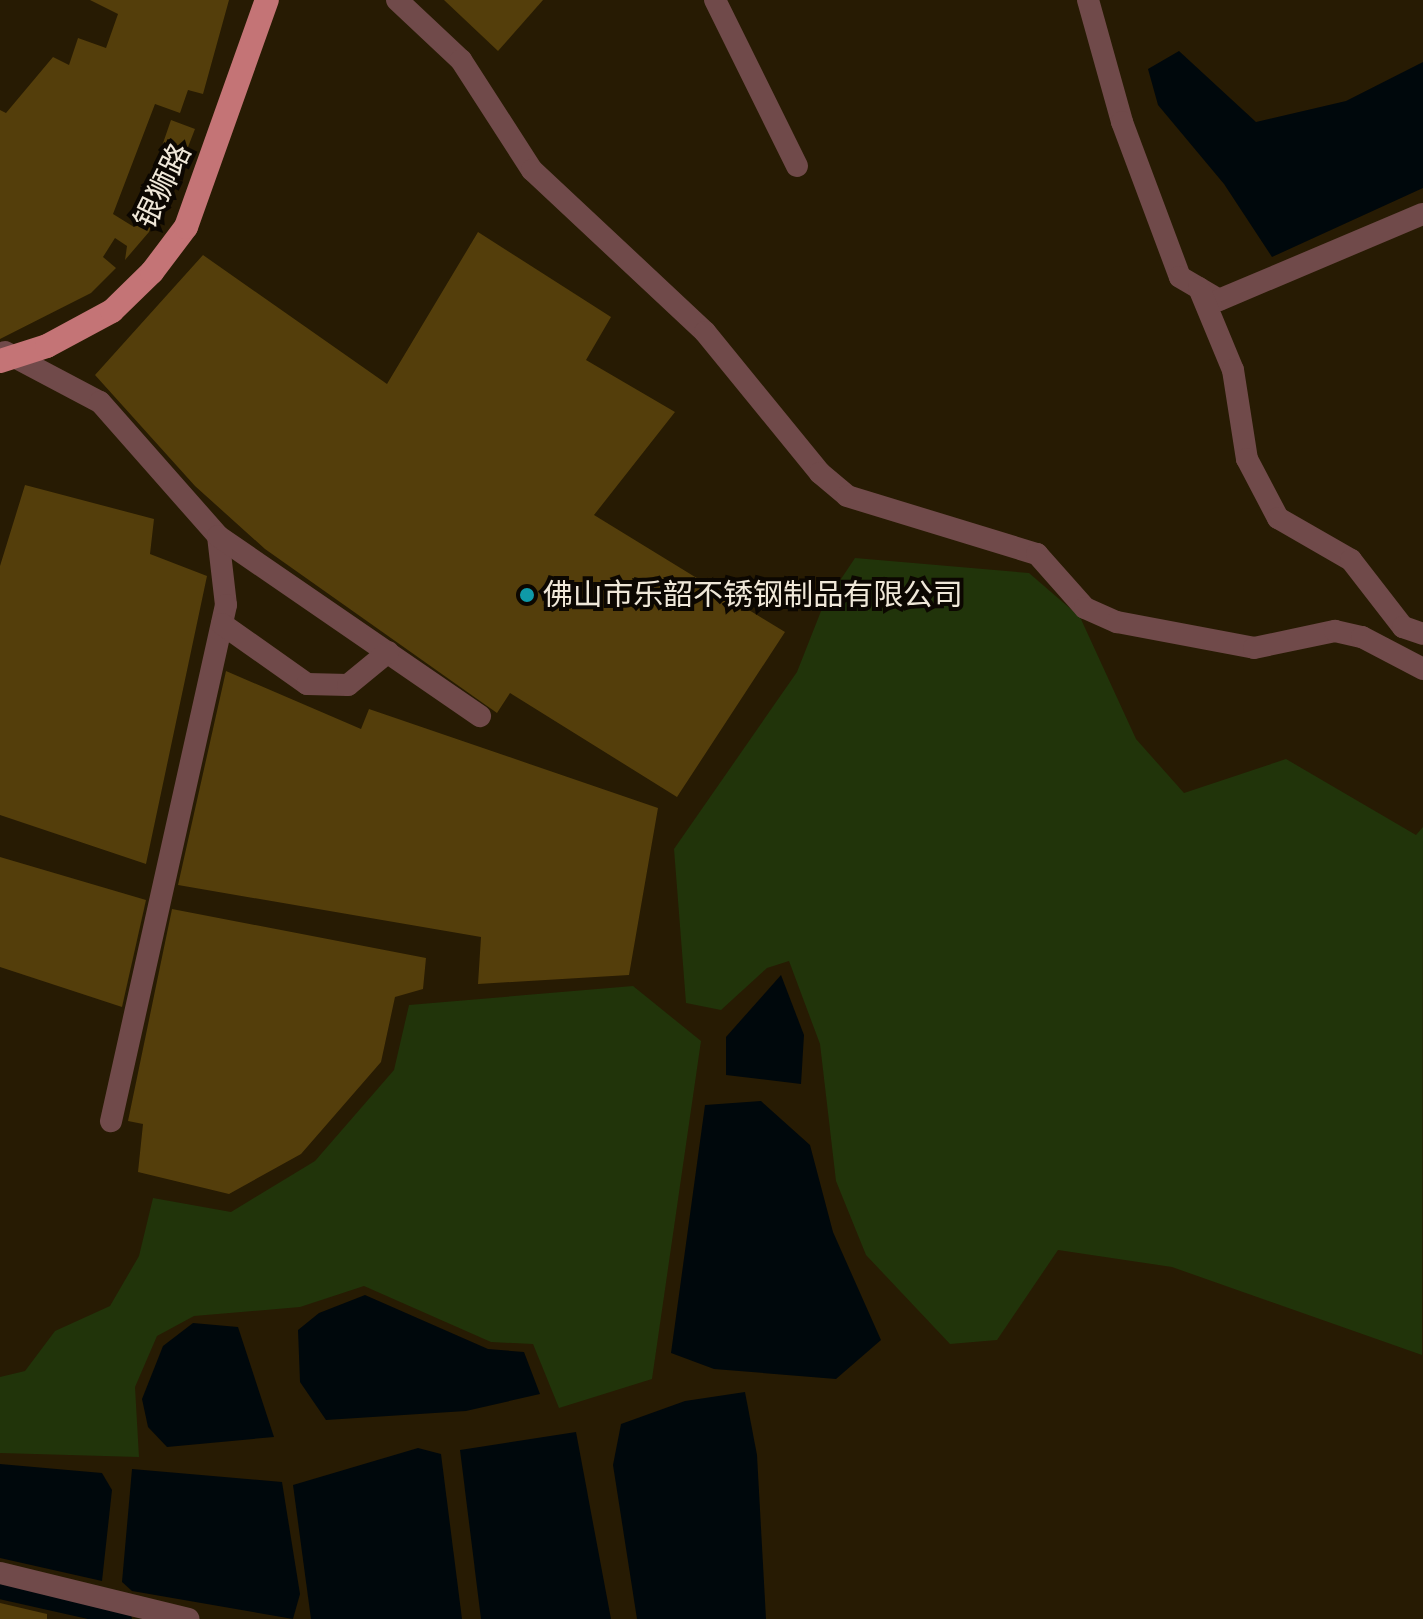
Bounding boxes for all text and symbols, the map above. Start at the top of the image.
street label: 银狮路 [127,138,199,234]
place label: 佛山市乐韶不锈钢制品有限公司 [543,577,963,613]
marker: 佛山市乐韶不锈钢制品有限公司 [518,586,536,604]

